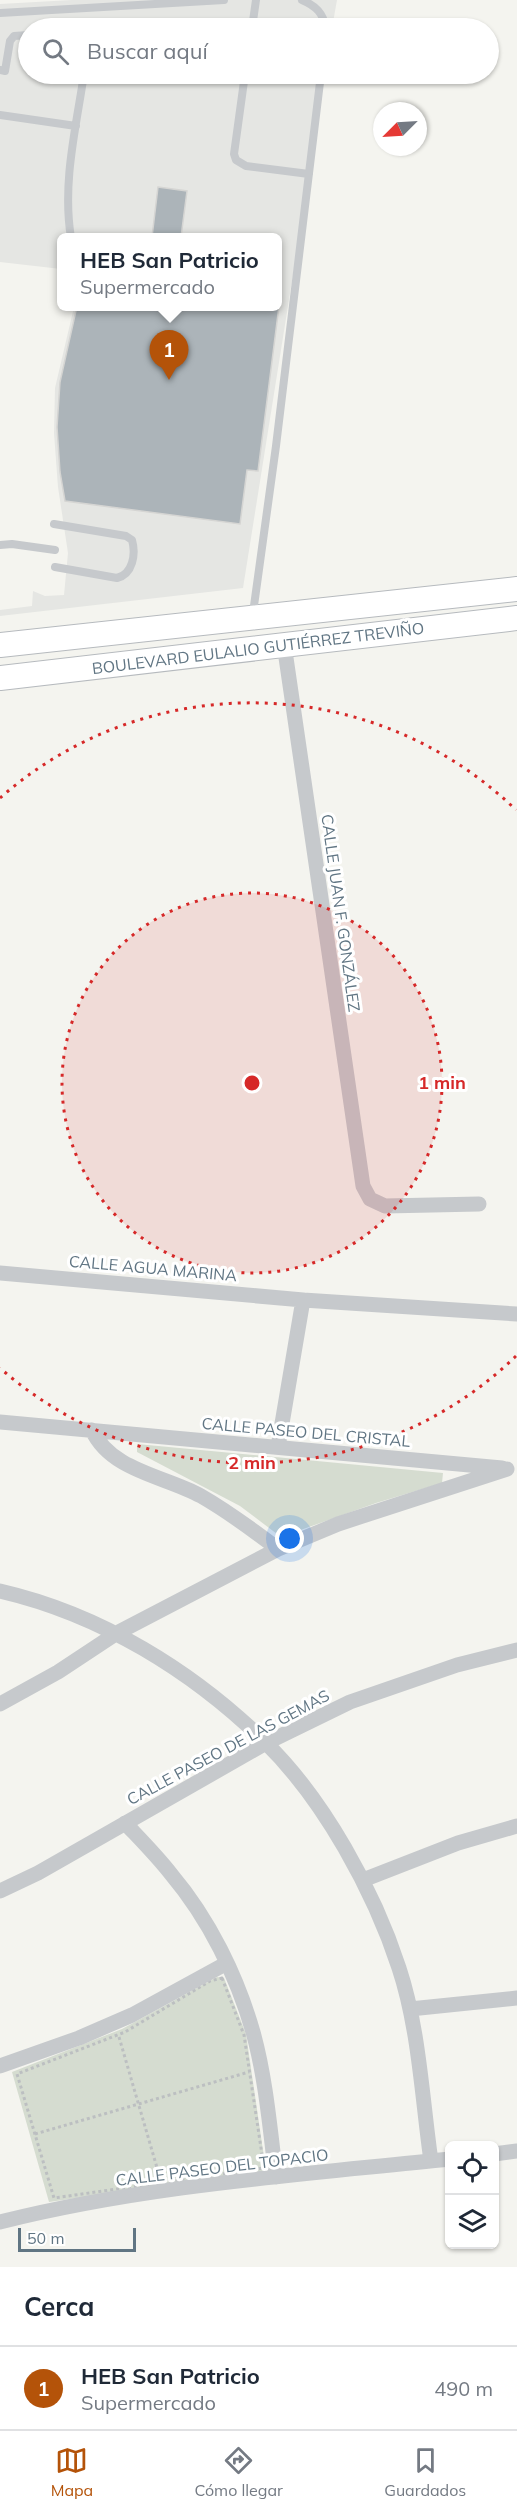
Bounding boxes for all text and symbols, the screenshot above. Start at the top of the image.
search box [18,18,499,84]
icon: search [39,35,72,68]
text: Buscar aquí [87,37,208,65]
north arrow [373,102,427,156]
popup [57,233,282,311]
text: HEB San Patricio [80,246,259,274]
text: Supermercado [80,274,215,299]
pin: 1 [150,330,188,380]
street label: BOULEVARD EULALIO GUTIÉRREZ TREVIÑO [91,618,425,678]
street label: CALLE JUAN F. GONZÁLEZ [317,813,365,1013]
text: 1 min [418,1071,466,1094]
centre of rings [242,1073,262,1093]
street label: CALLE AGUA MARINA [68,1251,238,1285]
street label: CALLE PASEO DEL CRISTAL [201,1413,411,1451]
text: 2 min [228,1451,276,1474]
your location [275,1524,304,1553]
street label: CALLE PASEO DE LAS GEMAS [123,1685,333,1809]
map controls [445,2141,499,2249]
button: locate [445,2141,499,2195]
street label: CALLE PASEO DEL TOPACIO [115,2144,329,2190]
button: layers [445,2195,499,2249]
scale bar [18,2225,136,2252]
text: 50 m [27,2228,64,2248]
text: Cerca [24,2290,94,2323]
text: HEB San Patricio [81,2362,260,2390]
text: 1 [38,2376,50,2401]
text: 490 m [434,2376,493,2401]
text: Supermercado [81,2390,216,2415]
tab: Mapa [51,2444,93,2500]
tab: Cómo llegar [195,2444,283,2500]
tab: Guardados [384,2444,466,2500]

